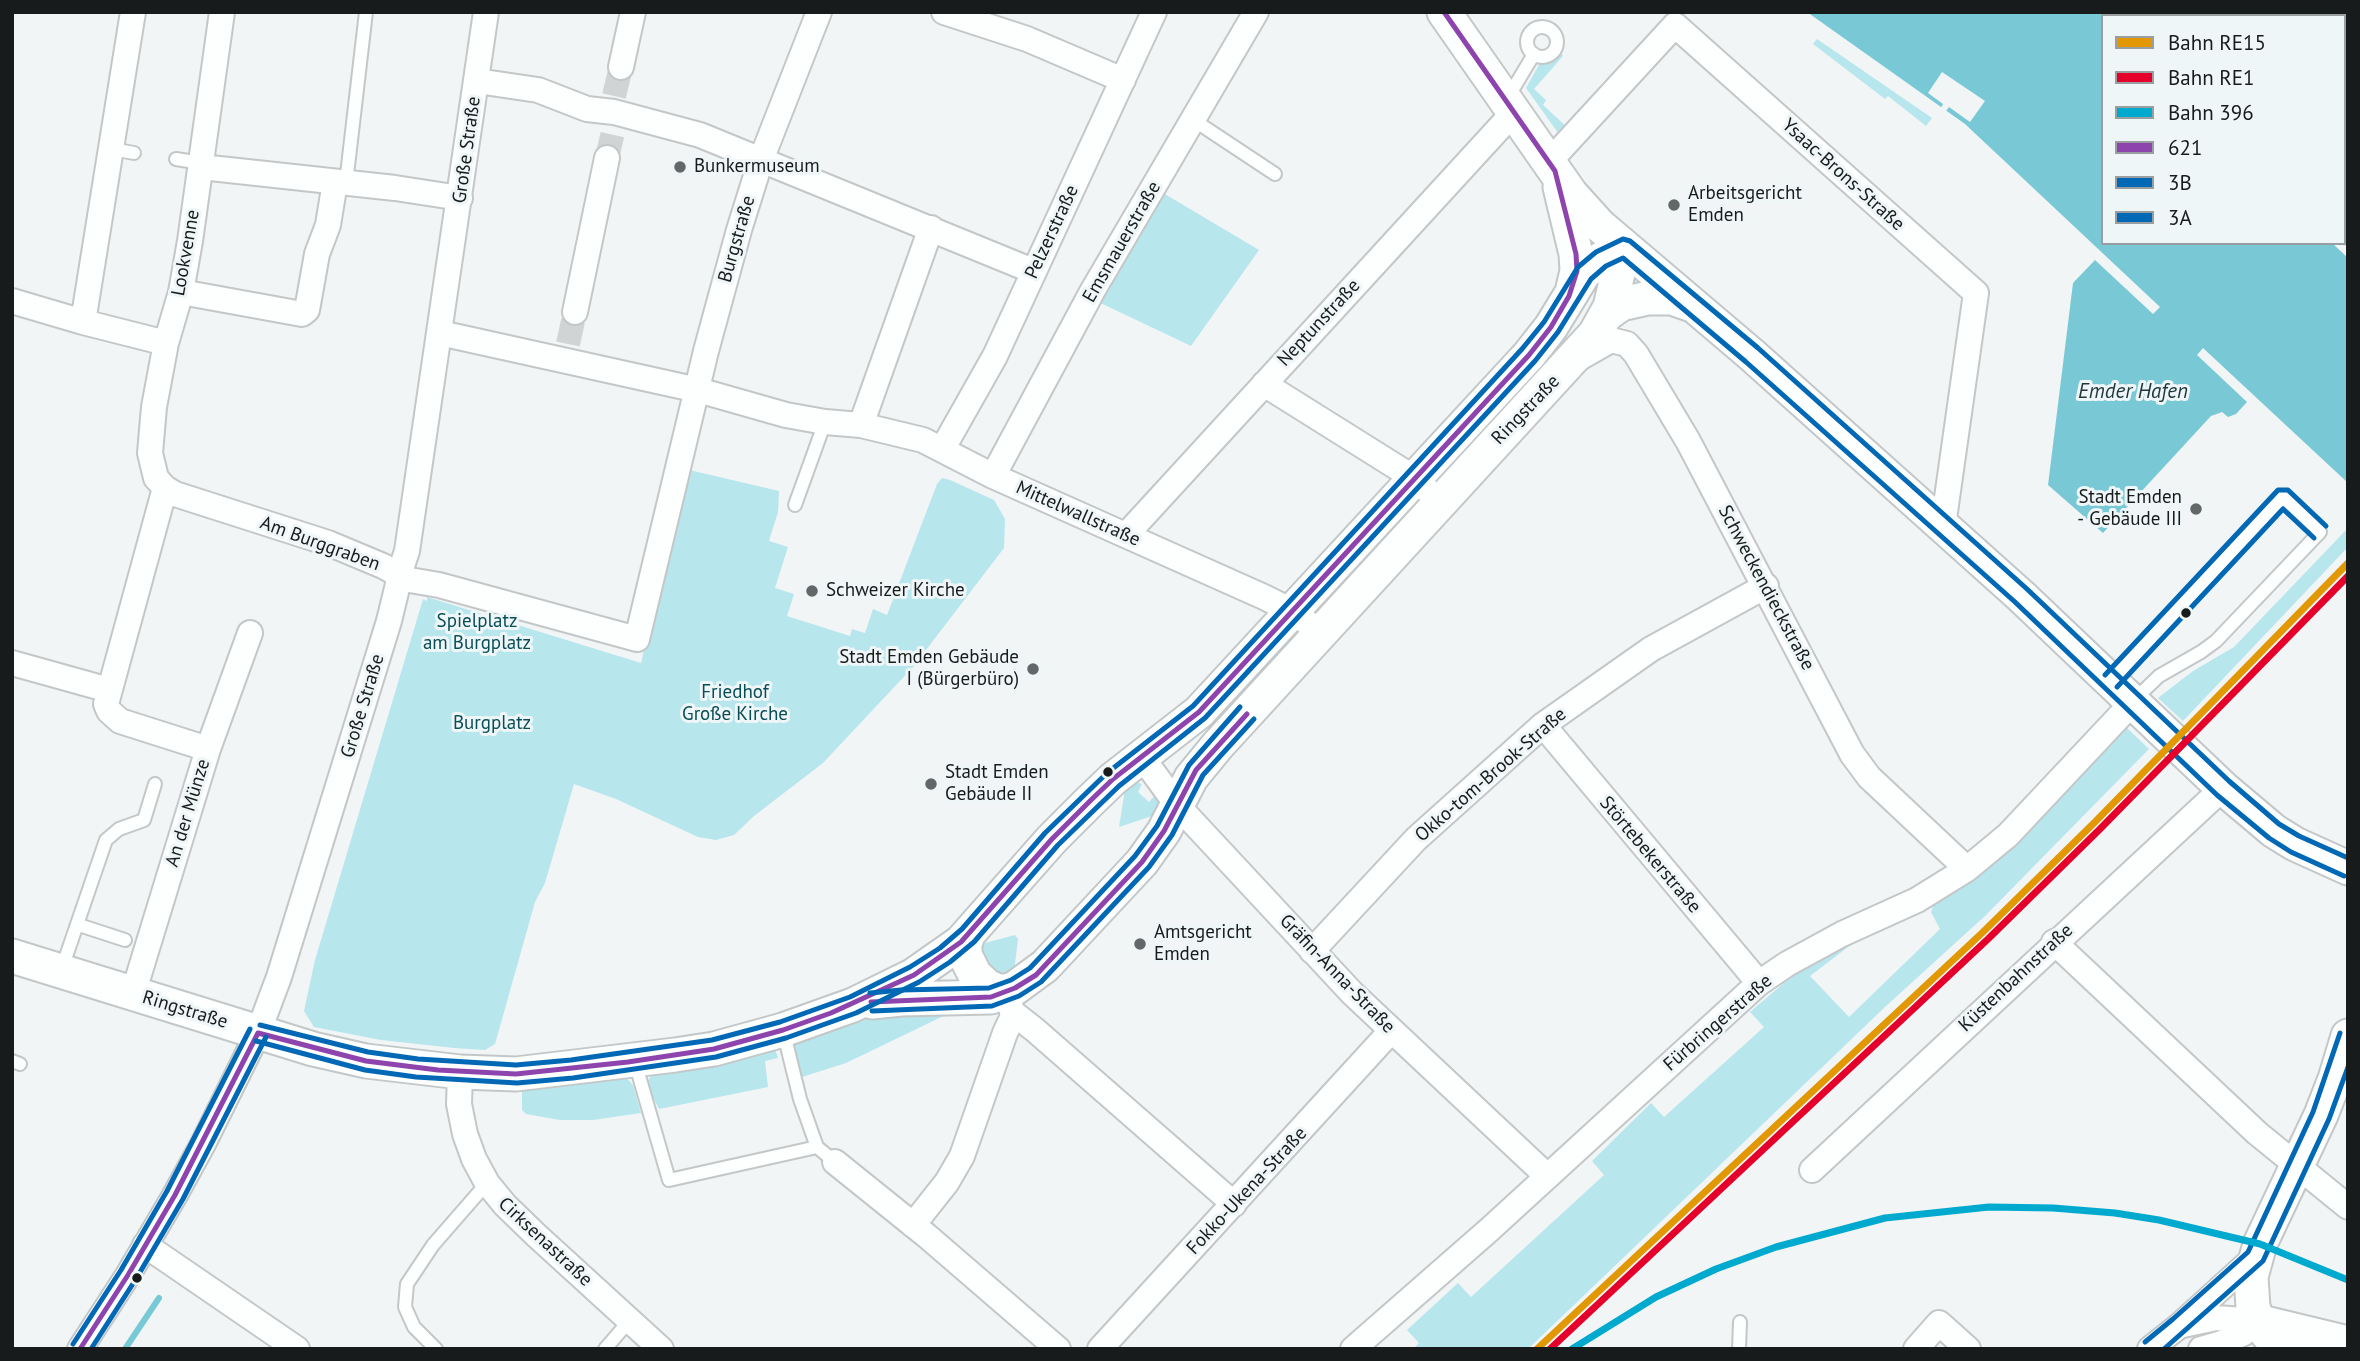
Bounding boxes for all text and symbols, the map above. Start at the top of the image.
legend [2101,14,2346,245]
text: Bahn RE15 [2168,29,2266,56]
text: Bahn RE1 [2168,64,2254,91]
street label: Große Straße [448,95,486,205]
text: Bahn 396 [2168,99,2254,126]
street label: Ysaac-Brons-Straße [1777,114,1909,236]
text: 621 [2168,134,2202,161]
place label: Bunkermuseum [694,156,820,178]
marker: Bunkermuseum [672,159,688,175]
text: 3B [2168,169,2192,196]
street label: Emsmauerstraße [1078,177,1166,307]
street label: Pelzerstraße [1020,182,1084,282]
place label: Arbeitsgericht Emden [1688,183,1802,227]
street label: Burgstraße [714,193,760,285]
marker: Arbeitsgericht Emden [1666,197,1682,213]
text: 3A [2168,204,2192,231]
street label: Lookvenne [167,208,205,298]
street label: Neptunstraße [1273,275,1365,371]
street label: Ringstraße [1487,370,1565,450]
water label: Emder Hafen [2078,379,2188,405]
street label: Mittelwallstraße [1012,476,1144,552]
place label: Stadt Emden - Gebäude III [2077,487,2182,531]
marker: Stadt Emden - Gebäude III [2188,501,2204,517]
street label: Schweckendieckstraße [1713,502,1819,674]
street label: Am Burggraben [257,512,383,576]
place label: Schweizer Kirche [826,580,965,602]
marker: Schweizer Kirche [804,583,820,599]
unlabelled marker [2179,606,2193,620]
park label: Spielplatz am Burgplatz [423,611,531,655]
place label: Stadt Emden Gebäude I (Bürgerbüro) [839,647,1019,691]
street label: Große Straße [336,651,390,761]
marker: Stadt Emden Gebäude I (Bürgerbüro) [1025,661,1041,677]
park label: Friedhof Große Kirche [682,682,788,726]
street label: Okko-tom-Brook-Straße [1411,703,1571,847]
park label: Burgplatz [453,713,531,735]
street label: An der Münze [161,756,215,870]
place label: Stadt Emden Gebäude II [945,762,1049,806]
unlabelled marker [1101,765,1115,779]
marker: Stadt Emden Gebäude II [923,776,939,792]
street label: Störtebekerstraße [1594,792,1706,918]
street label: Gräfin-Anna-Straße [1274,910,1400,1038]
street label: Küstenbahnstraße [1954,919,2078,1037]
place label: Amtsgericht Emden [1154,922,1252,966]
marker: Amtsgericht Emden [1132,936,1148,952]
street label: Fürbringerstraße [1659,970,1777,1076]
street label: Ringstraße [139,986,231,1034]
street label: Fokko-Ukena-Straße [1182,1123,1312,1259]
street label: Cirksenastraße [493,1193,597,1291]
unlabelled marker [130,1271,144,1285]

